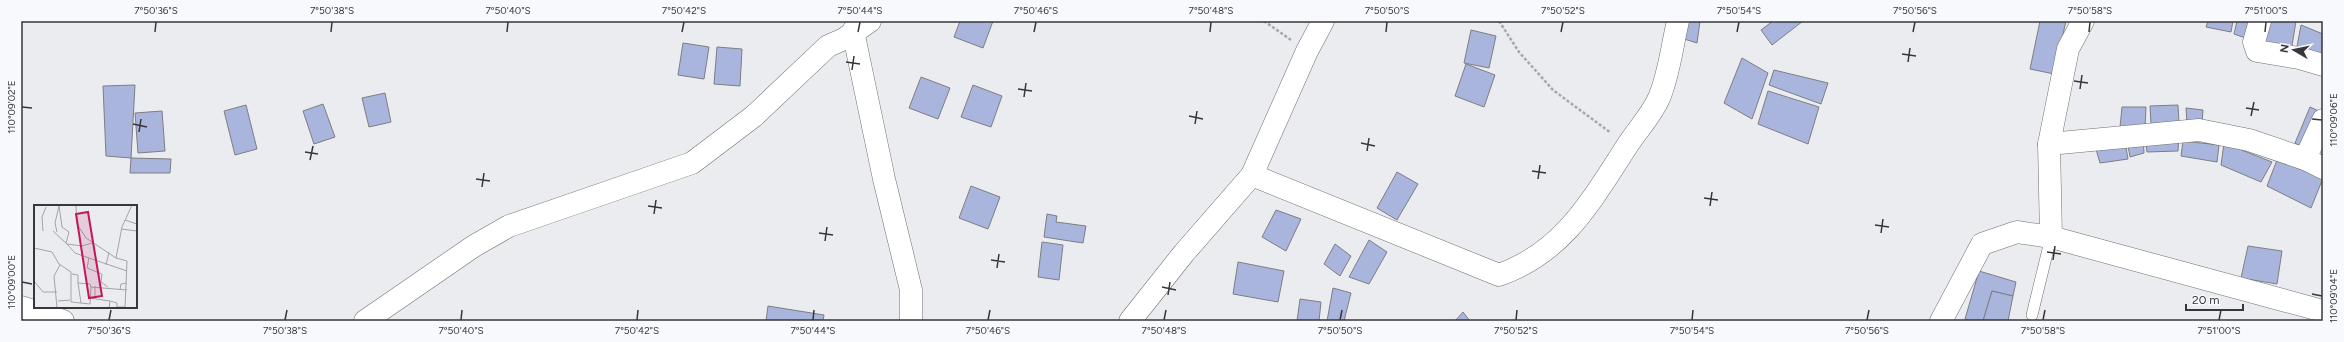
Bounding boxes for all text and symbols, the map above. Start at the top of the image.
text: 7°50'36"S [134,4,178,17]
text: 7°50'38"S [310,4,354,17]
text: 7°50'40"S [485,4,531,17]
text: 7°50'42"S [662,4,706,17]
text: 7°50'44"S [838,4,882,17]
text: 7°50'46"S [1014,4,1058,17]
text: 7°50'48"S [1189,4,1233,17]
text: 7°50'50"S [1365,4,1409,17]
text: 7°50'52"S [1541,4,1585,17]
text: 7°50'54"S [1717,4,1761,17]
text: 7°50'56"S [1893,4,1937,17]
text: 7°50'58"S [2068,4,2112,17]
text: 7°51'00"S [2244,4,2288,17]
north arrow [2274,30,2314,70]
text: N [2278,43,2292,54]
text: 110°09'02"E [5,80,18,134]
text: 110°09'06"E [2327,93,2340,147]
inset map [34,205,137,308]
text: 110°09'00"E [5,255,18,309]
text: 110°09'04"E [2327,269,2340,323]
scale bar [2186,286,2243,312]
text: 20 m [2192,293,2220,307]
text: 7°50'36"S [87,324,131,337]
text: 7°50'38"S [263,324,307,337]
text: 7°50'40"S [438,324,484,337]
text: 7°50'42"S [615,324,659,337]
text: 7°50'44"S [791,324,835,337]
text: 7°50'46"S [966,324,1010,337]
text: 7°50'48"S [1142,324,1186,337]
text: 7°50'50"S [1318,324,1362,337]
text: 7°50'52"S [1494,324,1538,337]
text: 7°50'54"S [1670,324,1714,337]
text: 7°50'56"S [1845,324,1889,337]
text: 7°50'58"S [2021,324,2065,337]
text: 7°51'00"S [2197,324,2241,337]

